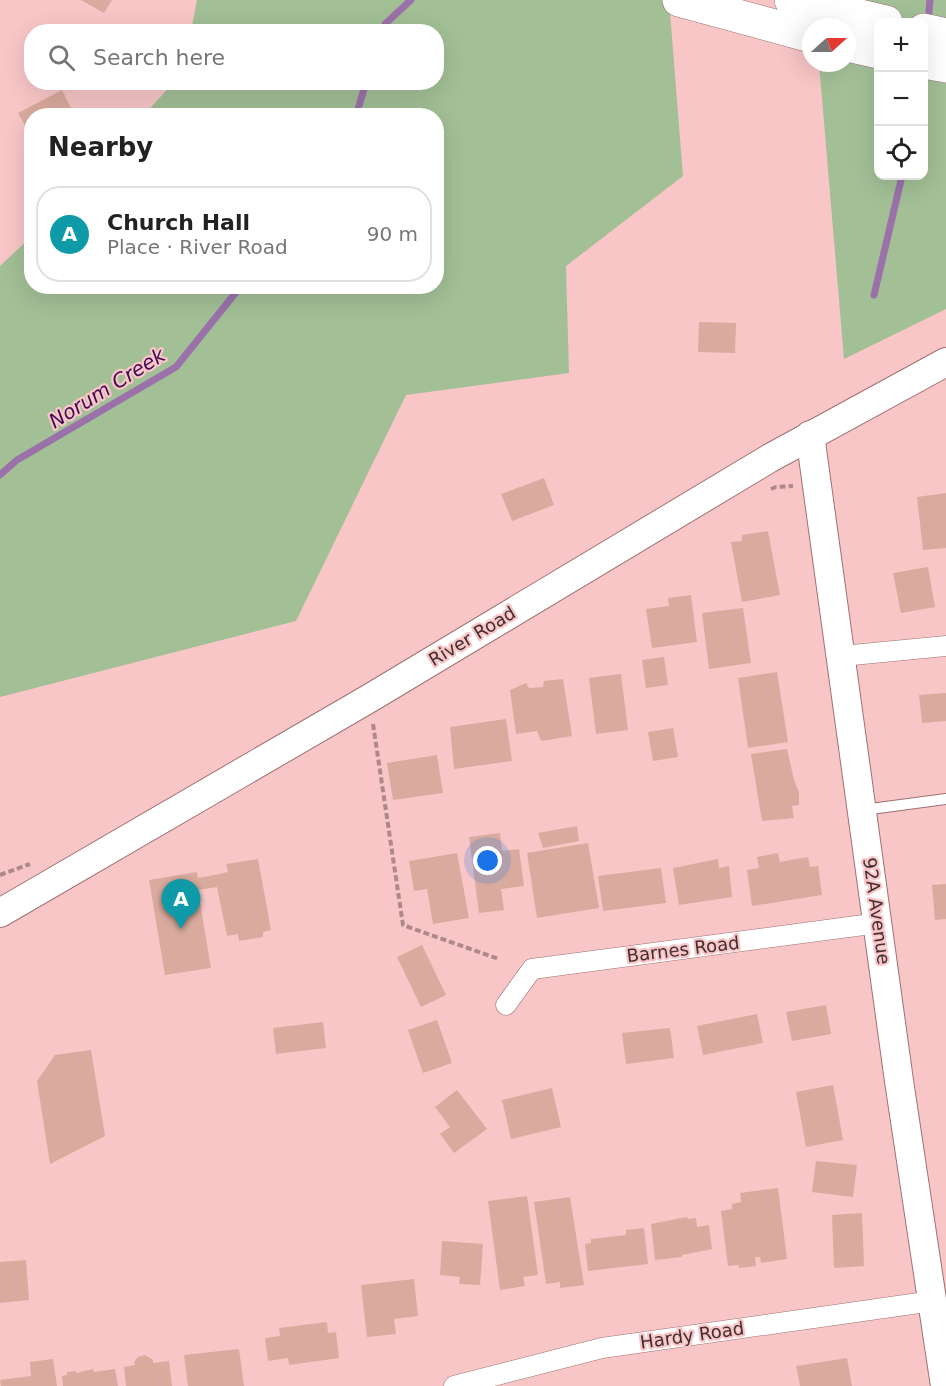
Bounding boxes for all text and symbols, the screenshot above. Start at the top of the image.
north arrow [802,18,856,72]
map controls [874,18,928,180]
button: + [874,18,928,72]
search box [24,24,444,90]
icon: search [45,41,78,74]
text: Search here [93,45,225,70]
button: − [874,72,928,126]
button: locate [874,126,928,180]
text: Nearby [48,132,153,162]
text: Church Hall [107,210,250,235]
text: A [62,222,77,246]
text: 90 m [367,222,418,246]
text: Place · River Road [107,235,288,259]
water label: Norum Creek [45,342,171,433]
street label: River Road [425,602,519,670]
your location [473,846,502,875]
street label: 92A Avenue [859,856,895,966]
pin: A [162,880,201,929]
street label: Barnes Road [626,932,740,966]
street label: Hardy Road [639,1317,745,1353]

